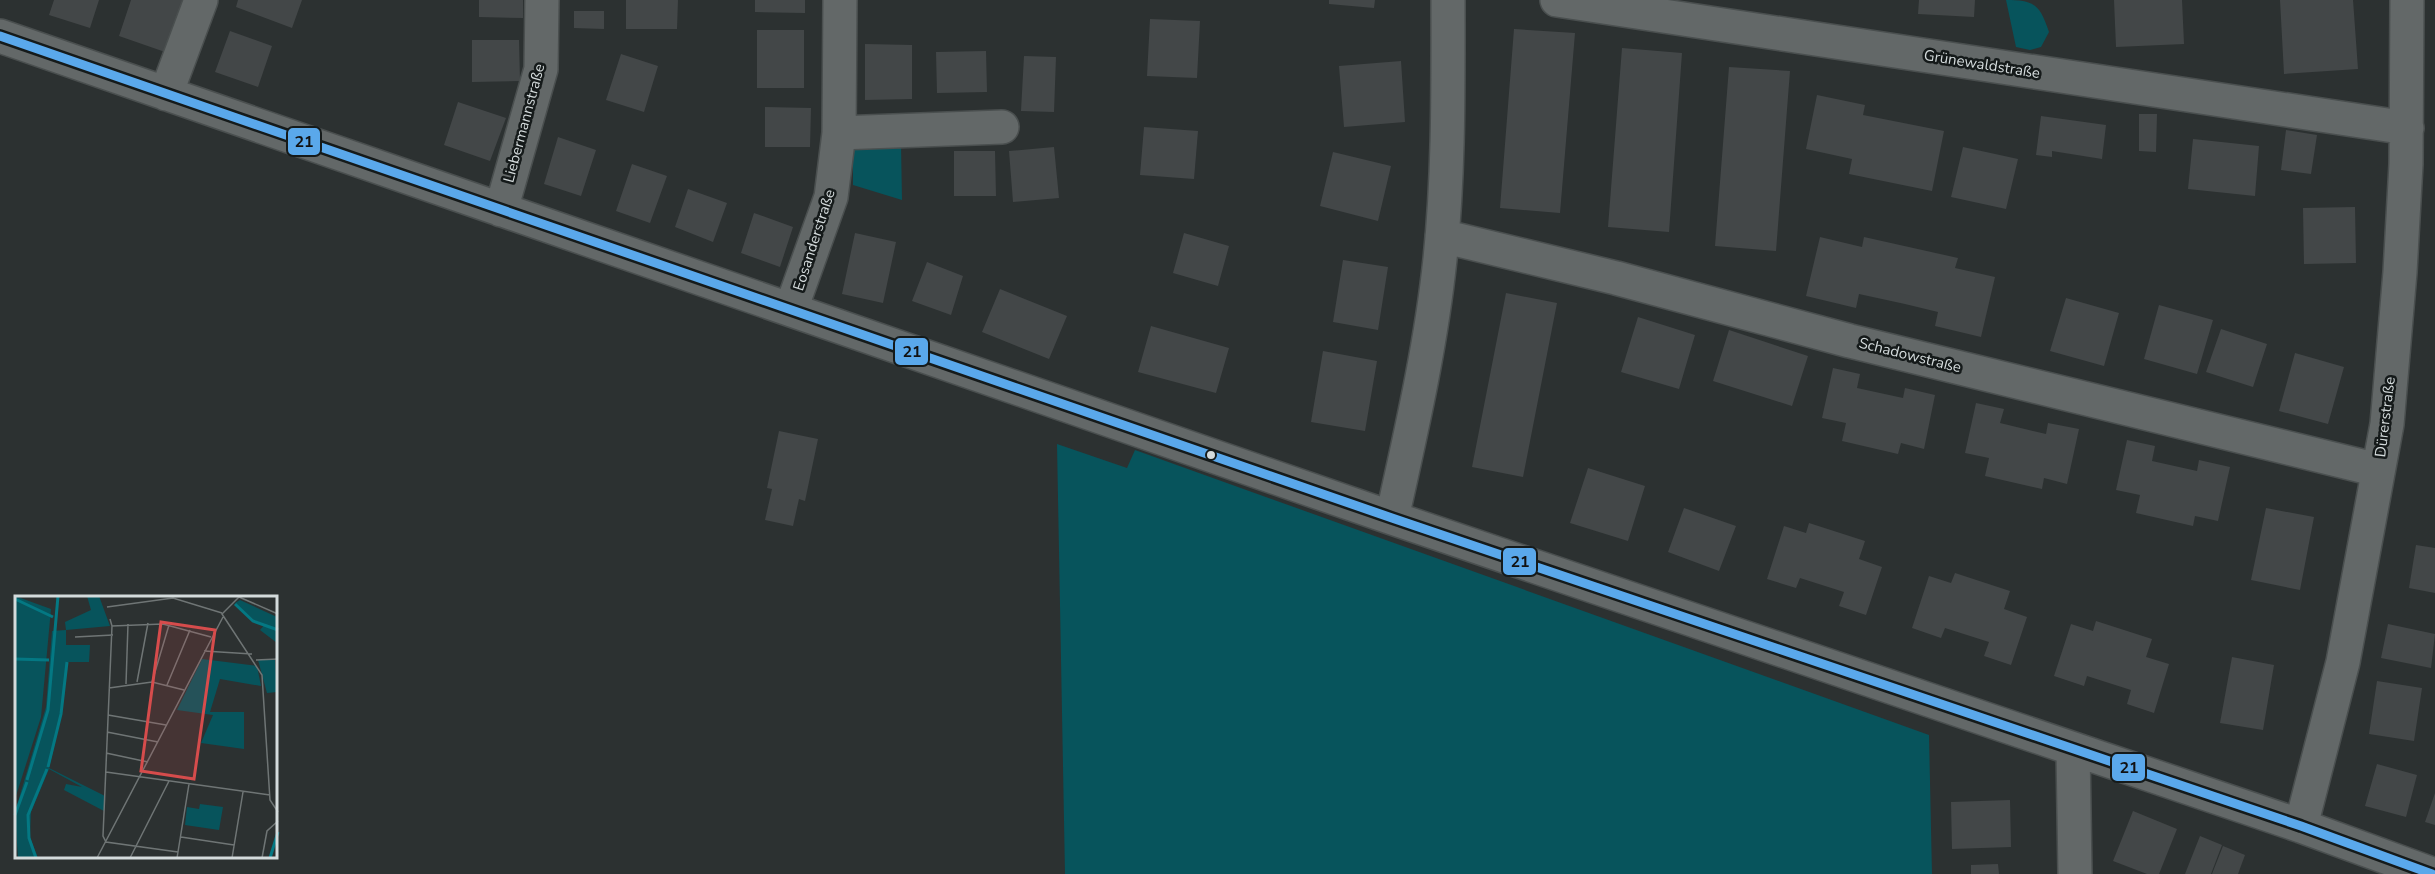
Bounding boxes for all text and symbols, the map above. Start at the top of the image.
street label: Grünewaldstraße [1922,45,2042,83]
street label: Liebermannstraße [499,61,549,185]
line badge: 21 [287,127,321,156]
text: 21 [294,131,314,153]
street label: Eosanderstraße [788,187,840,293]
street label: Schadowstraße [1857,333,1963,377]
line badge: 21 [894,337,929,366]
text: 21 [902,341,922,363]
street label: Dürerstraße [2370,376,2400,458]
unlabelled marker [1205,449,1217,461]
line badge: 21 [1502,547,1537,576]
text: 21 [1510,551,1530,573]
inset map [15,596,278,859]
line badge: 21 [2111,753,2146,782]
text: 21 [2119,757,2139,779]

